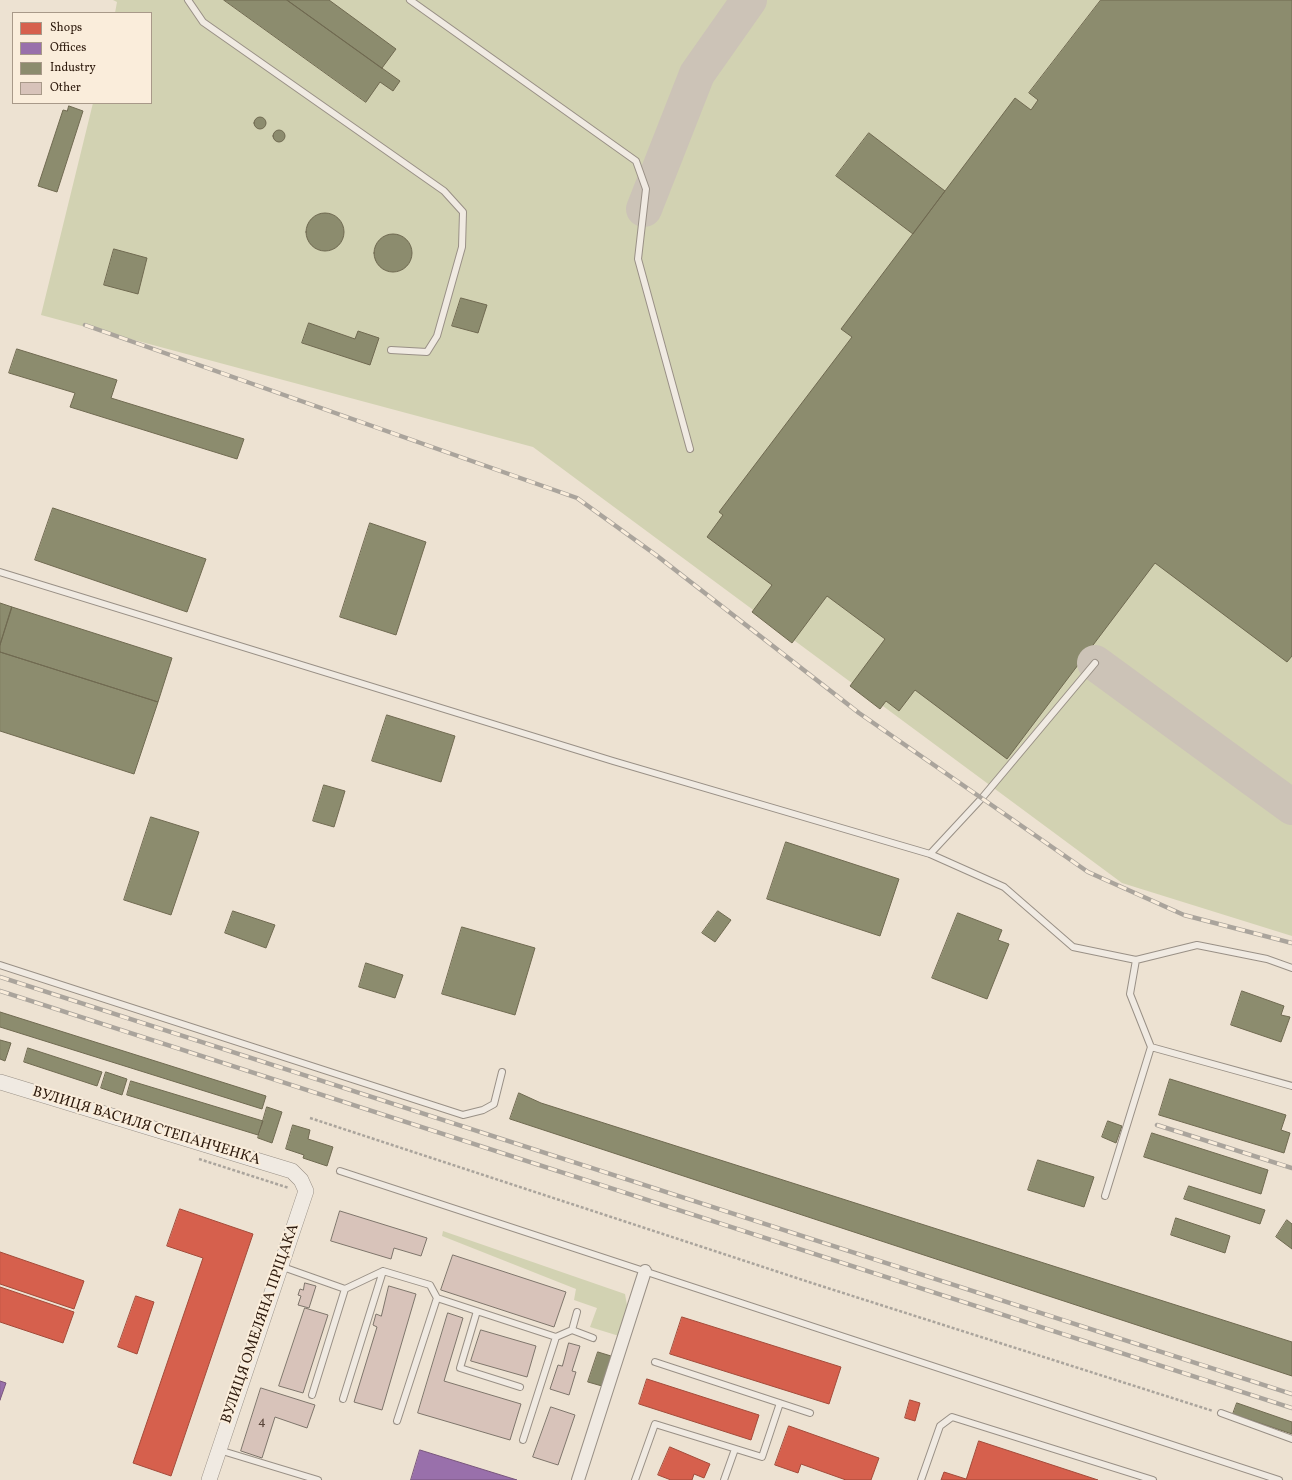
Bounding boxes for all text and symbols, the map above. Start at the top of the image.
legend [12,12,152,104]
text: Shops [50,20,82,36]
text: Offices [50,40,86,56]
text: Industry [50,60,96,76]
text: Other [50,80,81,96]
street label: ВУЛИЦЯ ВАСИЛЯ СТЕПАНЧЕНКА [30,1084,262,1170]
street label: ВУЛИЦЯ ОМЕЛЯНА ПРІЦАКА [218,1222,304,1426]
house number: 4 [258,1415,266,1431]

